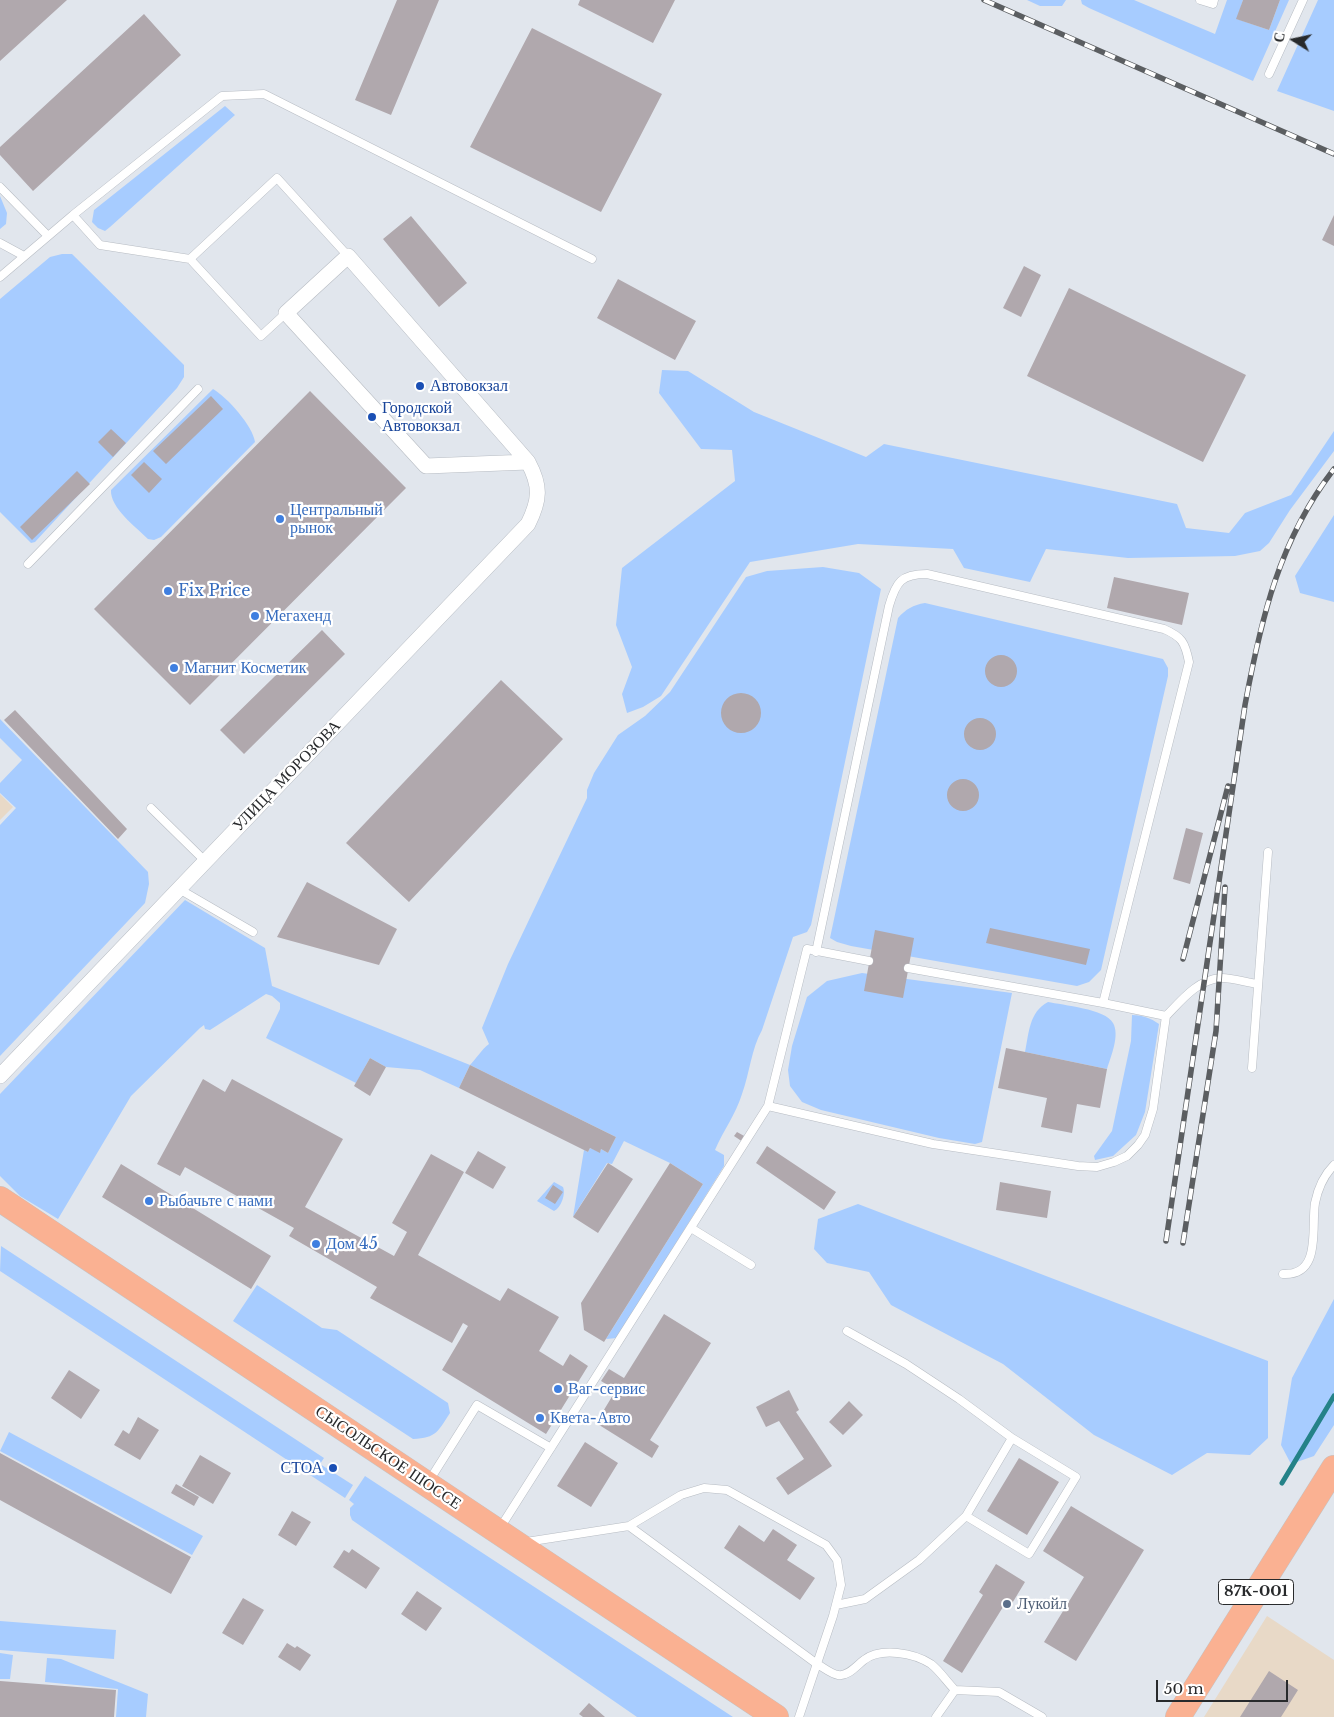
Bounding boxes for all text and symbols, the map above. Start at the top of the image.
north arrow [1269,15,1319,65]
text: С [1269,31,1289,44]
place label: Автовокзал [430,376,508,396]
marker: Автовокзал [414,380,426,392]
place label: Городской Автовокзал [382,398,460,436]
marker: Городской Автовокзал [366,411,378,423]
place label: Центральный рынок [290,500,383,538]
marker: Центральный рынок [274,513,286,525]
place label: Fix Price [178,581,250,601]
marker: Fix Price [162,585,174,597]
place label: Мегахенд [265,606,331,626]
marker: Мегахенд [249,610,261,622]
place label: Магнит Косметик [184,658,307,678]
marker: Магнит Косметик [168,662,180,674]
street label: УЛИЦА МОРОЗОВА [229,717,345,835]
place label: Рыбачьте с нами [159,1191,273,1211]
marker: Рыбачьте с нами [143,1195,155,1207]
place label: Дом 45 [326,1234,378,1254]
marker: Дом 45 [310,1238,322,1250]
place label: Ваг-сервис [568,1379,645,1399]
marker: Ваг-сервис [552,1383,564,1395]
street label: СЫСОЛЬСКОЕ ШОССЕ [312,1402,464,1514]
place label: Квета-Авто [550,1408,630,1428]
marker: Квета-Авто [534,1412,546,1424]
place label: СТОА [280,1458,323,1478]
marker: СТОА [327,1462,339,1474]
road number: 87К-001 [1218,1580,1294,1604]
place label: Лукойл [1017,1594,1067,1614]
marker: Лукойл [1001,1598,1013,1610]
scale bar [1159,1670,1292,1702]
text: 50 m [1164,1679,1204,1698]

